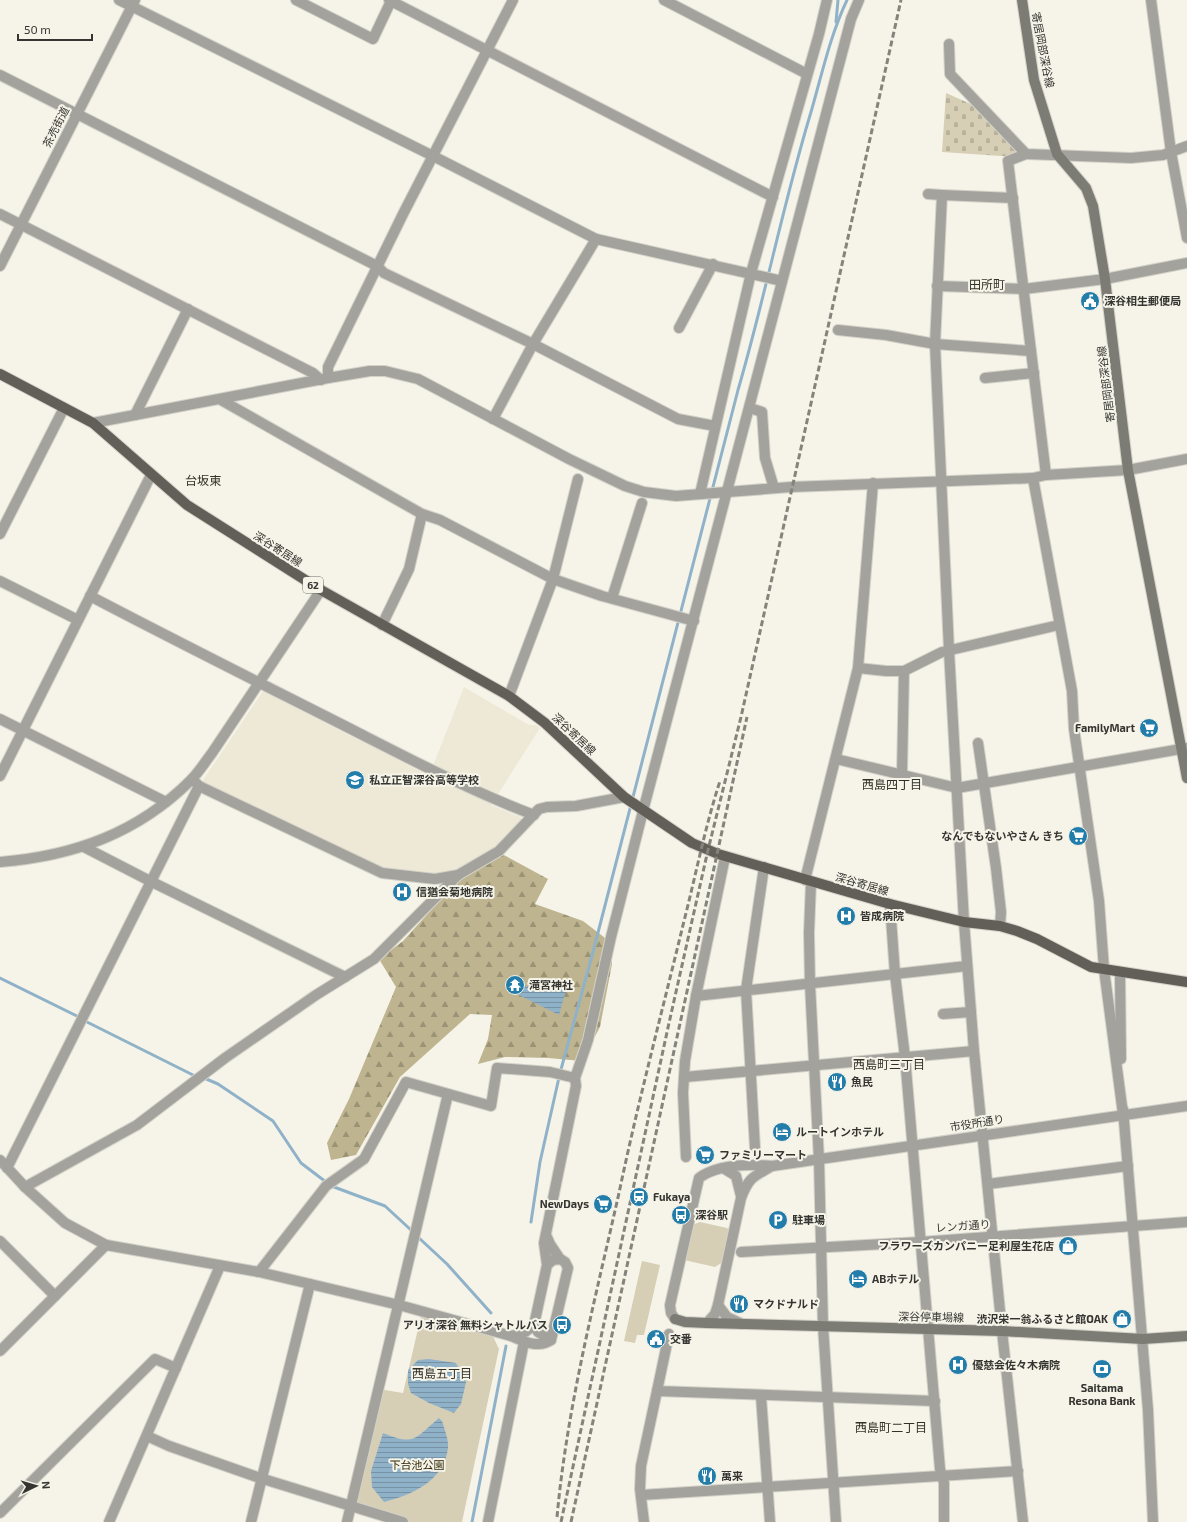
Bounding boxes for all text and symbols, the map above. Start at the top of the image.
street label: 寄居岡部深谷線 [1030,11,1057,89]
scale bar [18,16,92,42]
text: 50 m [24,22,51,36]
street label: 茶売街道 [40,104,71,149]
district label: 田所町 [969,277,1005,291]
public building icon: 深谷相生郵便局 [1079,290,1101,312]
place label: 深谷相生郵便局 [1104,294,1181,307]
street label: 寄居岡部深谷線 [1094,345,1117,423]
district label: 台坂東 [185,473,221,487]
street label: 深谷寄居線 [251,528,305,569]
road number: 62 [303,577,323,593]
street label: 深谷寄居線 [550,710,599,757]
supermarket icon: FamilyMart [1138,717,1160,739]
place label: FamilyMart [1075,721,1135,735]
school or university icon: 私立正智深谷高等学校 [344,769,366,791]
place label: 私立正智深谷高等学校 [369,773,479,786]
district label: 西島四丁目 [862,777,922,791]
supermarket icon: なんでもないやさん きち [1067,825,1089,847]
place label: なんでもないやさん きち [941,829,1064,842]
street label: 深谷寄居線 [834,870,890,897]
hospital icon: 信猶会菊地病院 [391,881,413,903]
place label: 信猶会菊地病院 [416,885,493,898]
hospital icon: 皆成病院 [835,905,857,927]
place label: 皆成病院 [860,909,904,922]
temple icon: 滝宮神社 [504,974,526,996]
place label: 滝宮神社 [529,978,573,991]
district label: 西島町三丁目 [853,1057,925,1071]
restaurant icon: 魚民 [826,1071,848,1093]
place label: 魚民 [851,1075,873,1088]
street label: 市役所通り [949,1112,1005,1133]
hotel icon: ルートインホテル [771,1121,793,1143]
place label: ルートインホテル [796,1125,884,1138]
supermarket icon: ファミリーマート [694,1144,716,1166]
place label: ファミリーマート [719,1148,807,1161]
station icon: Fukaya [628,1186,650,1208]
place label: Fukaya [653,1190,690,1204]
supermarket icon: NewDays [592,1193,614,1215]
place label: NewDays [540,1197,589,1211]
bus stop icon: 深谷駅 [670,1204,692,1226]
place label: 深谷駅 [695,1208,728,1221]
parking icon: 駐車場 [767,1209,789,1231]
place label: 駐車場 [792,1213,825,1226]
street label: レンガ通り [935,1217,991,1234]
shop icon: フラワーズカンパニー足利屋生花店 [1057,1235,1079,1257]
place label: フラワーズカンパニー足利屋生花店 [879,1239,1054,1252]
hotel icon: ABホテル [847,1268,869,1290]
place label: ABホテル [872,1272,919,1285]
restaurant icon: マクドナルド [728,1293,750,1315]
place label: マクドナルド [753,1297,819,1310]
shop icon: 渋沢栄一翁ふるさと館OAK [1111,1308,1133,1330]
street label: 深谷停車場線 [898,1309,964,1324]
place label: 渋沢栄一翁ふるさと館OAK [976,1312,1108,1325]
bus stop icon: アリオ深谷 無料シャトルバス [551,1314,573,1336]
place label: アリオ深谷 無料シャトルバス [403,1318,548,1331]
public building icon: 交番 [645,1328,667,1350]
place label: 交番 [670,1332,692,1345]
hospital icon: 優慈会佐々木病院 [947,1354,969,1376]
place label: 優慈会佐々木病院 [972,1358,1060,1371]
bank icon: Saitama Resona Bank [1091,1358,1113,1380]
district label: 西島五丁目 [412,1366,472,1380]
place label: Saitama Resona Bank [1069,1381,1136,1407]
district label: 西島町二丁目 [855,1420,927,1434]
park label: 下台池公園 [390,1458,445,1471]
restaurant icon: 萬来 [696,1465,718,1487]
north arrow [16,1466,56,1506]
place label: 萬来 [721,1469,743,1482]
text: N [40,1481,53,1490]

